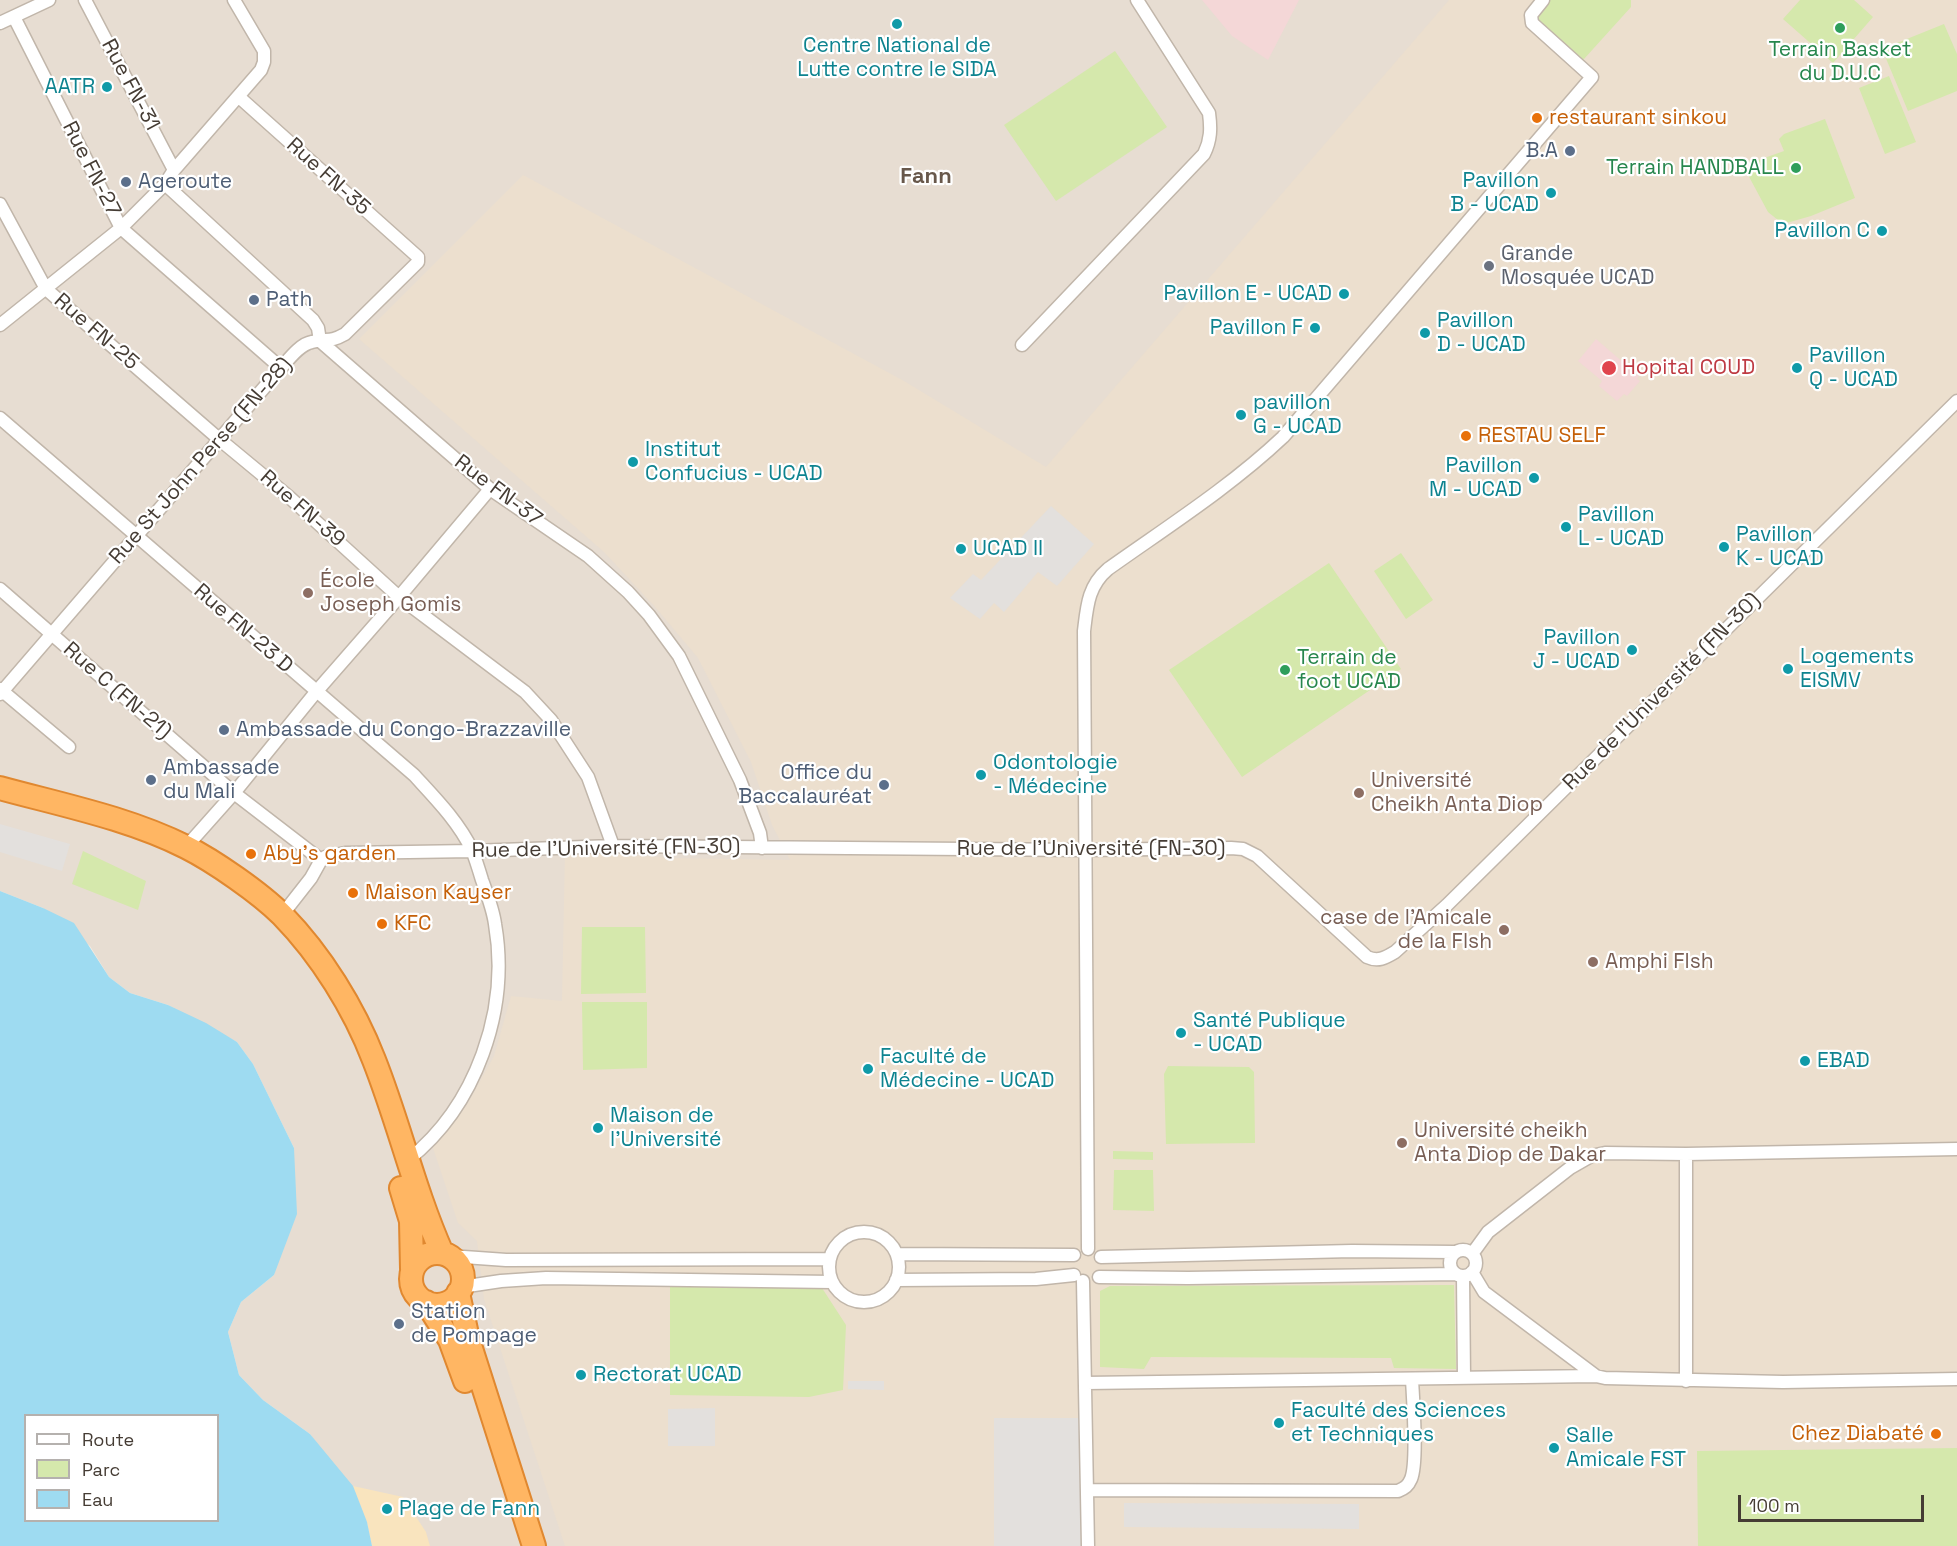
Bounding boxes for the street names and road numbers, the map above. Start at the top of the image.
street label: Rue FN-31 [95,35,165,135]
street label: Rue FN-27 [56,117,126,221]
street label: Rue FN-35 [281,133,375,221]
street label: Rue FN-25 [48,288,144,376]
street label: Rue St John Perse (FN-28) [104,353,298,569]
street label: Rue FN-37 [449,450,547,532]
street label: Rue FN-39 [254,465,350,553]
street label: Rue FN-23 D [188,579,298,679]
street label: Rue de l'Université (FN-30) [1558,588,1766,796]
street label: Rue C (FN-21) [58,637,176,745]
street label: Rue de l'Université (FN-30) [471,834,741,864]
street label: Rue de l'Université (FN-30) [957,836,1225,862]

